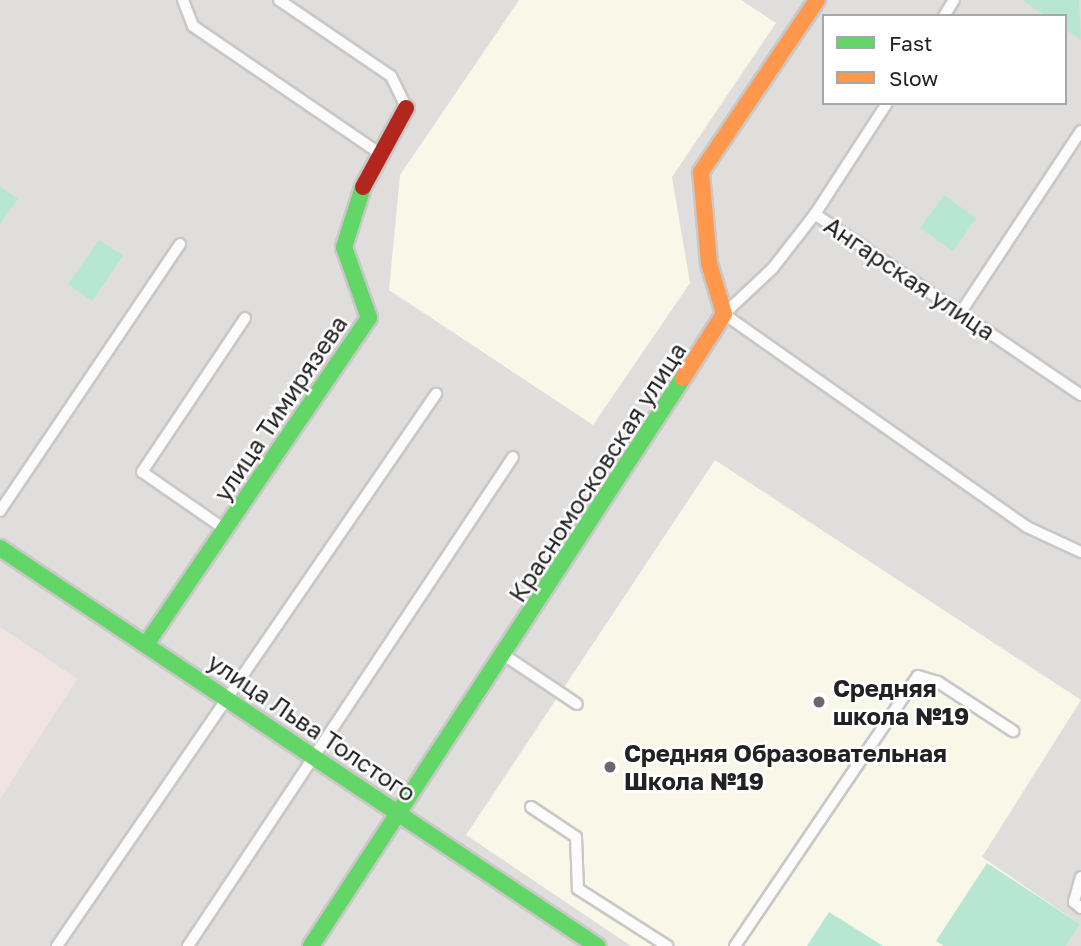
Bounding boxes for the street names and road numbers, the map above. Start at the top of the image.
street label: Ангарская улица [819,210,1001,346]
street label: улица Тимирязева [207,310,353,506]
street label: Красномосковская улица [502,337,692,607]
street label: улица Льва Толстого [203,647,421,807]

